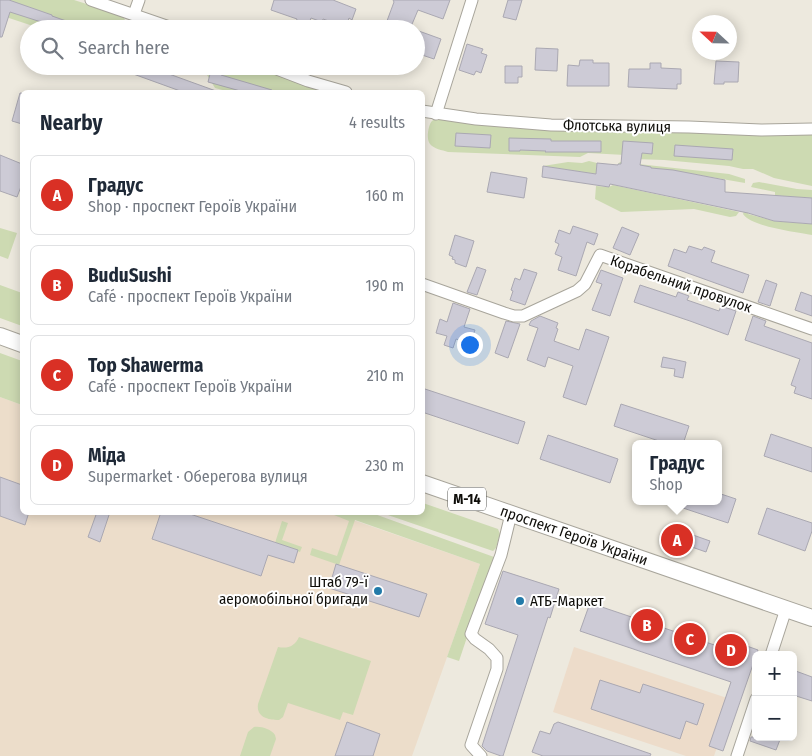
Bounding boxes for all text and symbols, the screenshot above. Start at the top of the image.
north arrow [692,15,737,60]
search box [20,20,425,75]
icon: search [38,34,66,62]
text: Search here [78,36,170,59]
text: Nearby [40,110,102,136]
text: 4 results [349,113,405,132]
street label: Флотська вулиця [563,116,671,136]
text: Градус [88,174,143,197]
text: A [53,186,61,205]
text: 160 m [365,186,404,205]
text: Shop · проспект Героїв України [88,197,297,216]
street label: Корабельний провулок [608,251,754,317]
text: BuduSushi [88,264,172,287]
text: B [53,276,61,295]
text: 190 m [366,276,404,295]
text: Café · проспект Героїв України [88,287,292,306]
your location [457,332,483,358]
text: Top Shawerma [88,354,203,377]
text: C [53,366,61,385]
text: 210 m [367,366,404,385]
text: Café · проспект Героїв України [88,377,292,396]
popup [632,440,722,505]
text: Міда [88,444,126,467]
text: Градус [649,452,705,475]
text: D [52,456,62,475]
text: 230 m [365,456,404,475]
text: Supermarket · Оберегова вулиця [88,467,308,486]
text: Shop [649,475,683,494]
road number: М-14 [448,488,486,510]
street label: проспект Героїв України [498,502,650,569]
pin: A [661,521,693,559]
place label: Штаб 79-ї аеромобільної бригади [219,573,369,608]
marker: Штаб 79-ї аеромобільної бригади [372,585,384,597]
place label: АТБ-Маркет [530,592,604,610]
marker: АТБ-Маркет [514,595,526,607]
pin: B [631,606,663,644]
pin: C [674,620,706,658]
pin: D [715,631,747,669]
map controls [752,651,797,741]
button: + [752,651,797,696]
button: − [752,696,797,741]

